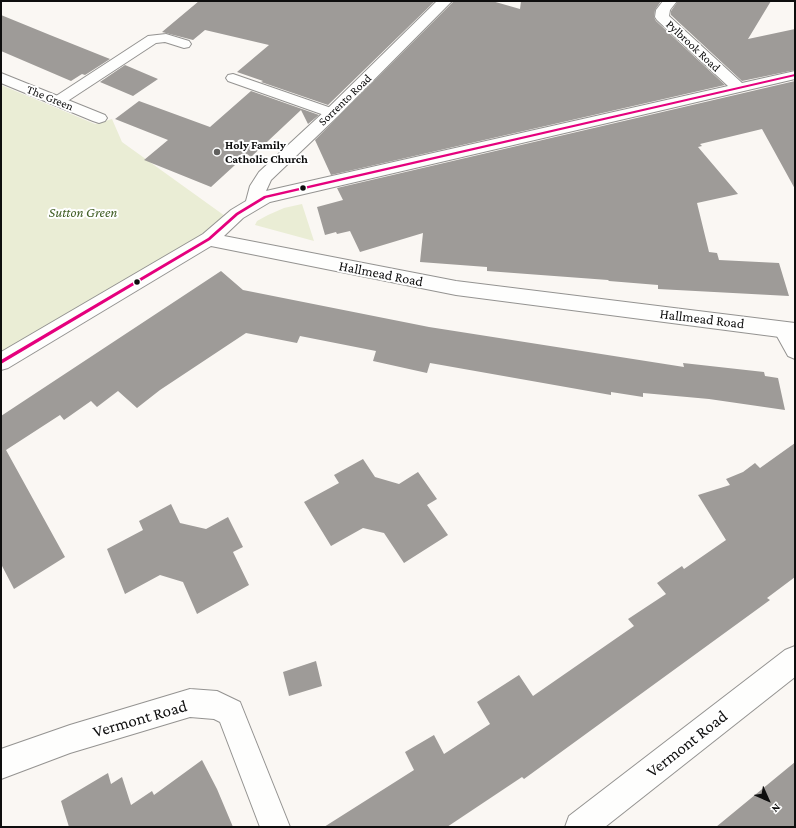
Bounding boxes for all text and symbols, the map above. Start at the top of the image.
street label: Pylbrook Road [663,17,723,75]
street label: Sorrento Road [316,71,374,129]
street label: The Green [25,82,75,114]
place label: Holy Family Catholic Church [225,138,308,166]
marker: Holy Family Catholic Church [212,147,222,157]
unlabelled marker [298,183,308,193]
park label: Sutton Green [49,205,117,221]
street label: Hallmead Road [338,258,424,290]
unlabelled marker [132,277,142,287]
street label: Hallmead Road [659,305,745,333]
street label: Vermont Road [91,696,189,742]
street label: Vermont Road [643,706,731,782]
north arrow [748,780,788,820]
text: N [770,802,783,815]

